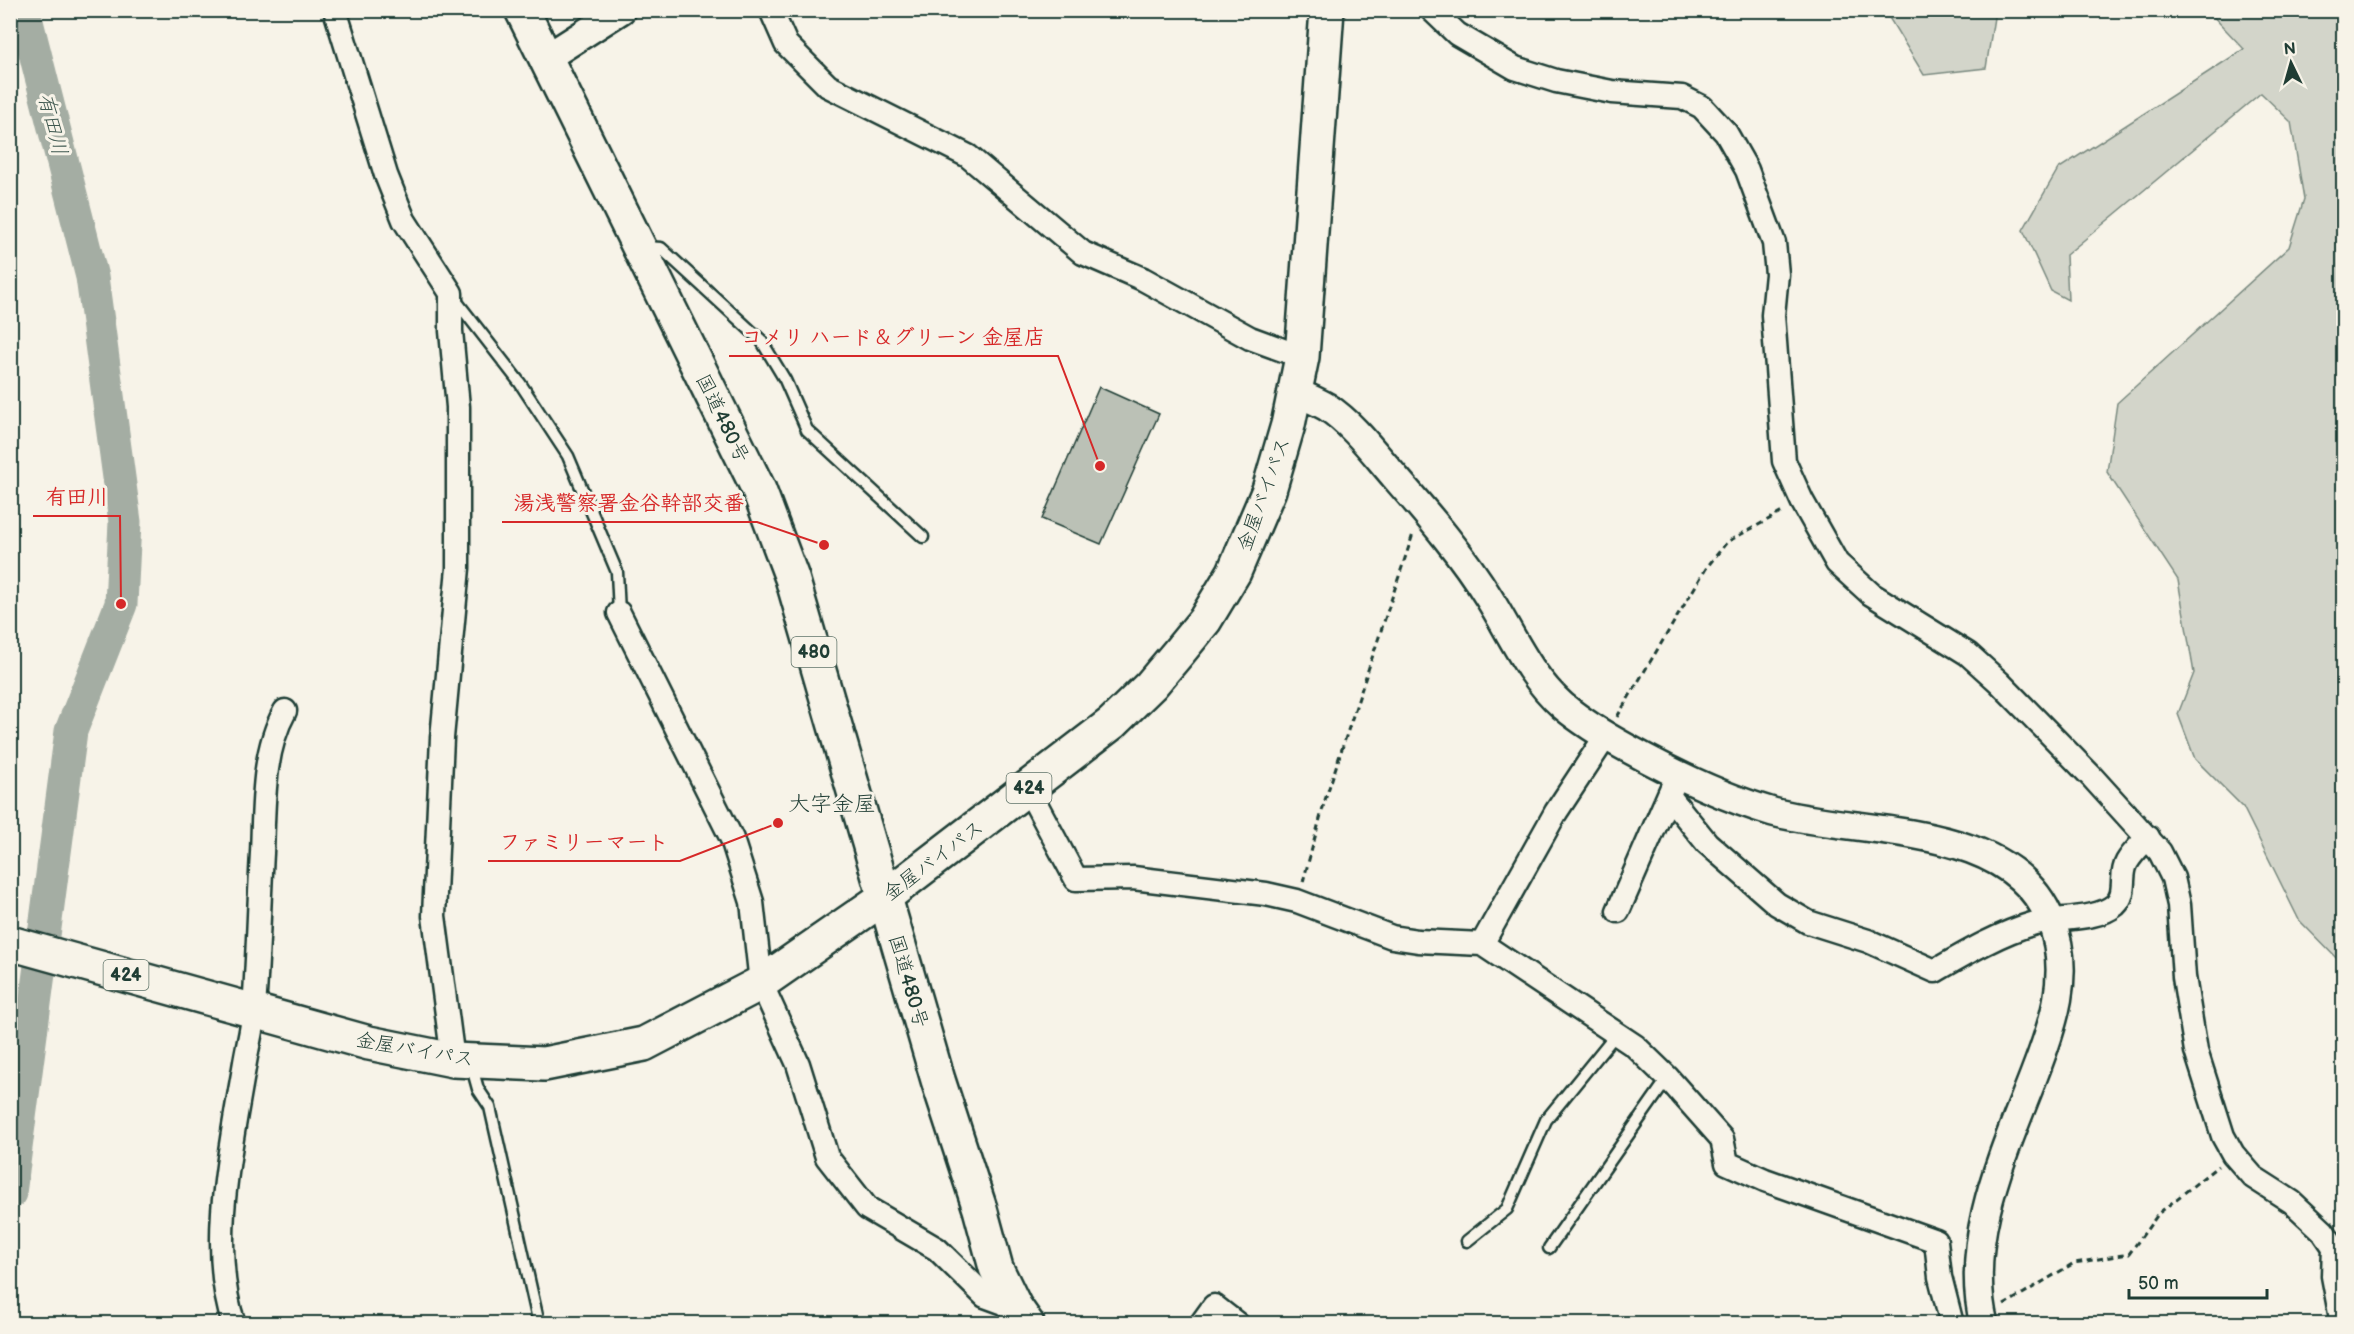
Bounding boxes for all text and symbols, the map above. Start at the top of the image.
north arrow [2261,33,2321,93]
text: N [2283,40,2297,60]
water label: 有田川 [33,91,72,158]
callout: コメリ ハード＆グリーン 金屋店 [729,317,1058,356]
text: コメリ ハード＆グリーン 金屋店 [741,325,1045,350]
street label: 国道480号 [690,370,754,467]
street label: 金屋バイパス [1232,434,1296,555]
callout: 有田川 [33,477,120,516]
callout: 湯浅警察署金谷幹部交番 [502,483,757,522]
text: 有田川 [46,485,109,510]
text: 湯浅警察署金谷幹部交番 [514,491,745,516]
road number: 480 [792,637,836,667]
road number: 424 [1006,773,1052,803]
district label: 大字金屋 [788,791,876,818]
street label: 金屋バイパス [879,815,989,906]
callout: ファミリーマート [488,822,680,861]
text: ファミリーマート [500,830,668,855]
street label: 国道480号 [883,932,933,1031]
road number: 424 [104,960,148,990]
street label: 金屋バイパス [354,1028,476,1072]
scale bar [2129,1262,2267,1300]
text: 50 m [2138,1273,2179,1294]

